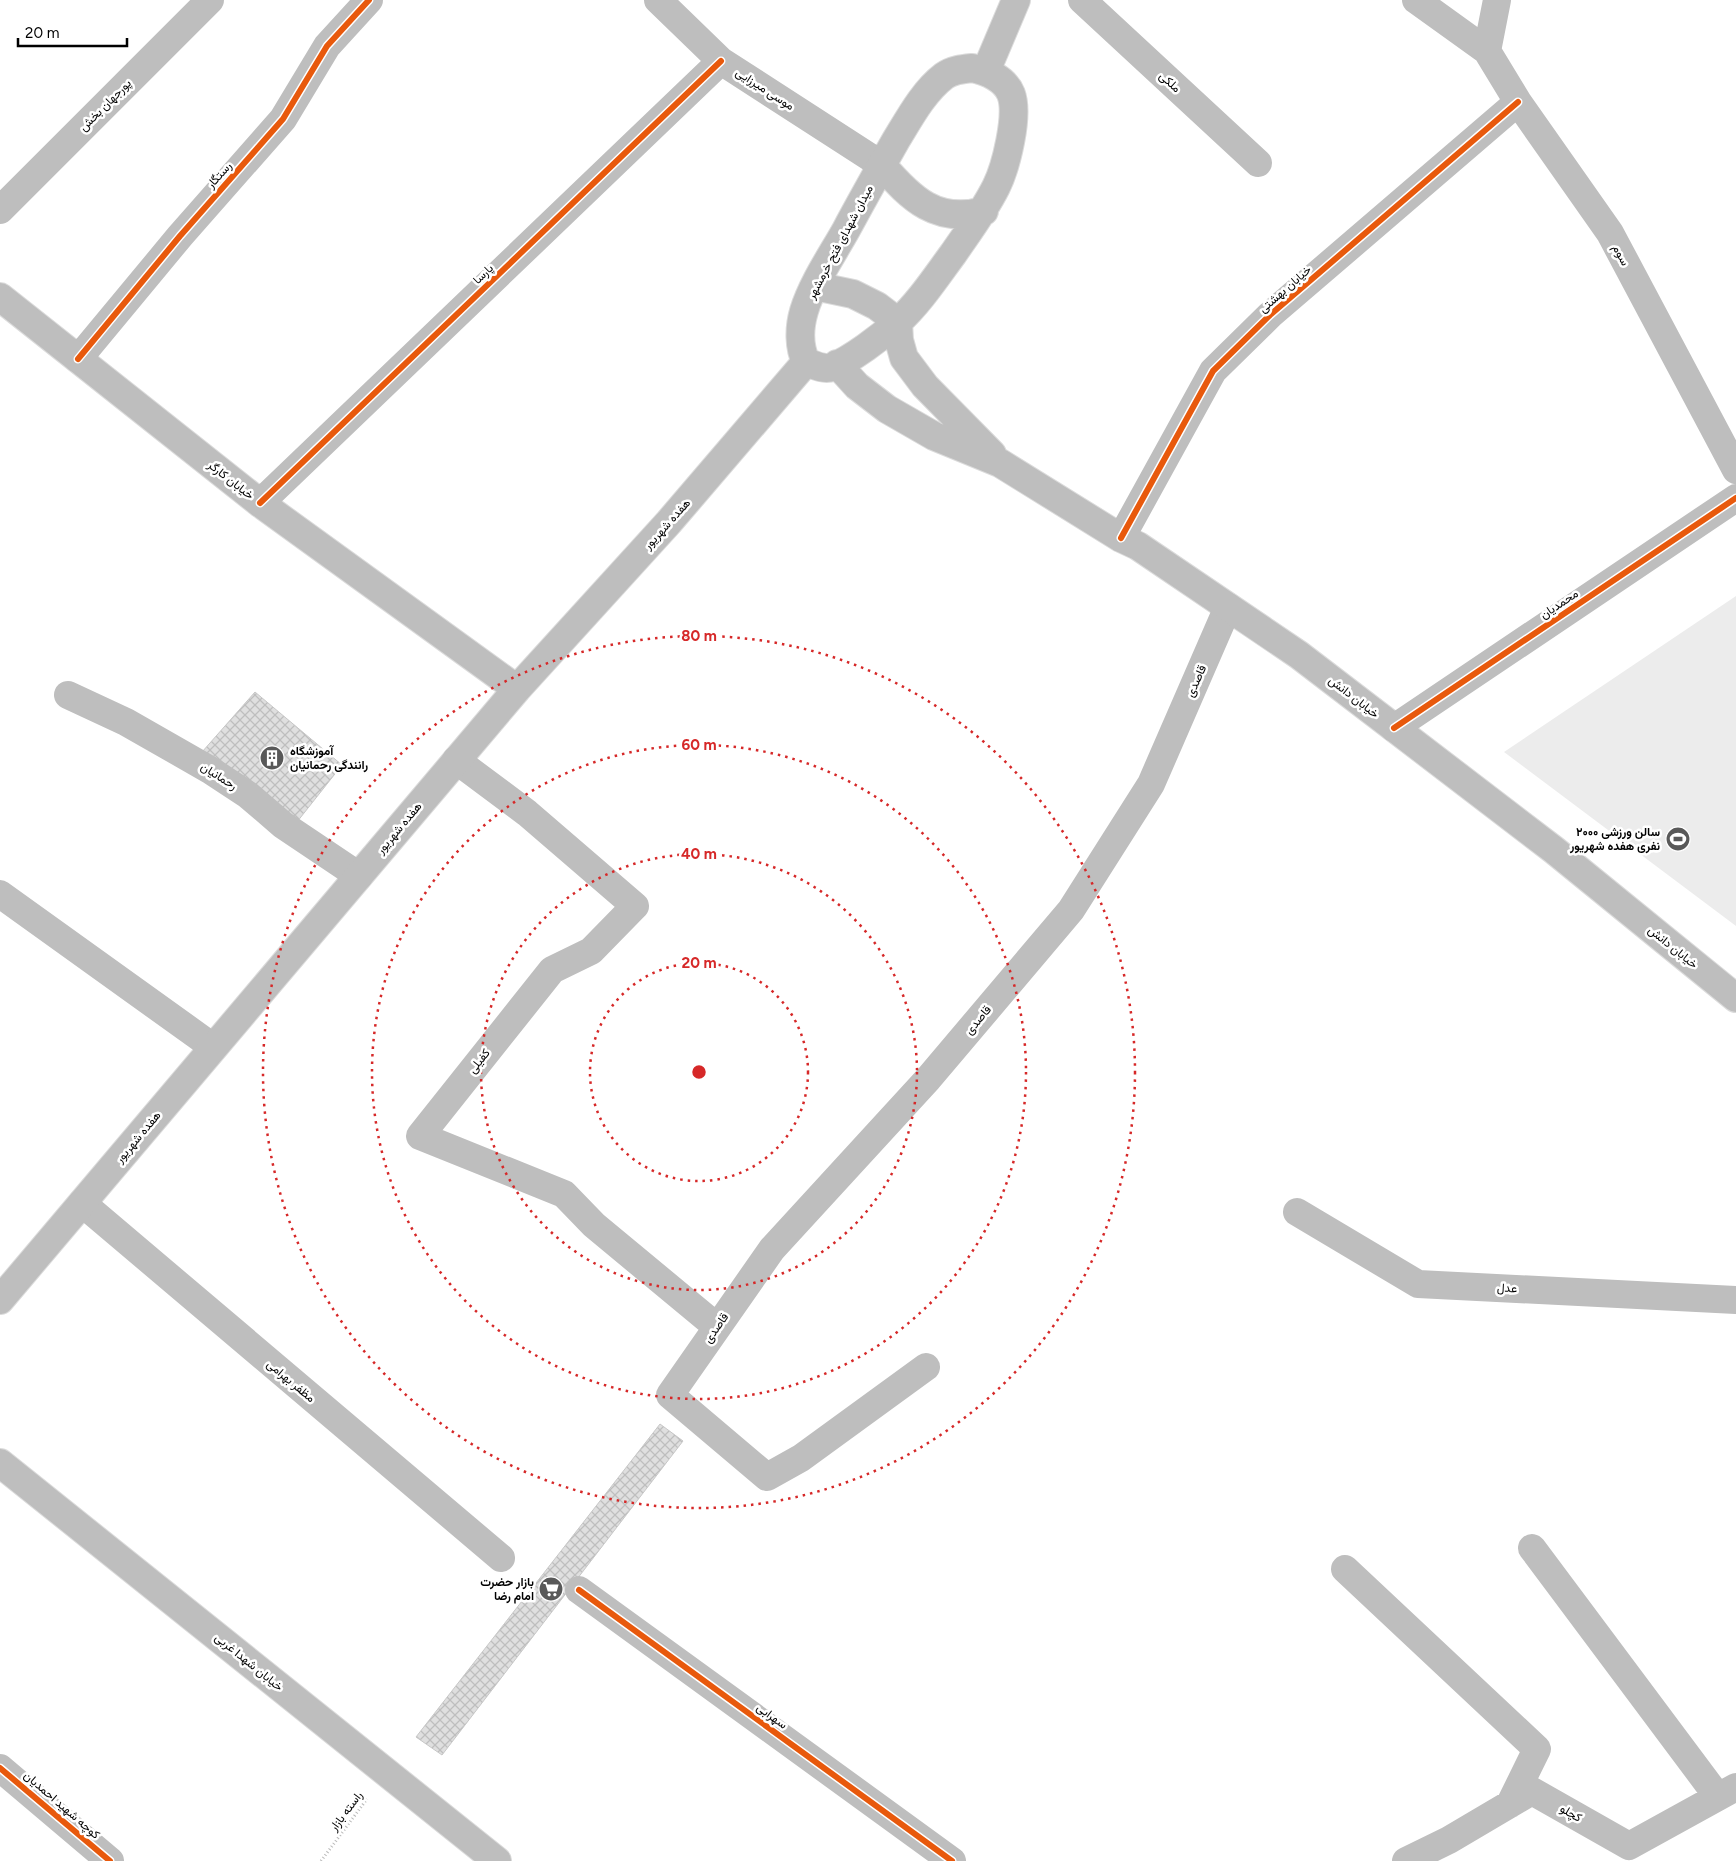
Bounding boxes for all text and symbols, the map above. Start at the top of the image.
scale bar [18,15,126,47]
text: 20 m [25,24,59,42]
street label: موسی میرزایی [733,65,797,114]
street label: ملکی [1156,69,1184,96]
street label: پورجهان بخش [76,76,135,135]
street label: رستگار [203,159,235,192]
street label: میدان شهدای فتح خرمشهر [804,183,878,303]
street label: سوم [1609,242,1632,268]
street label: پارسا [470,261,497,288]
street label: خیابان بهشتی [1256,262,1315,316]
street label: خیابان کارگر [204,457,257,503]
street label: هفده شهریور [640,496,694,554]
street label: محمدیان [1537,586,1581,622]
text: 80 m [681,627,717,645]
street label: قاصدی [1183,663,1210,700]
street label: خیابان دانش [1325,673,1382,722]
text: 60 m [681,736,717,754]
place label: آموزشگاه رانندگی رحمانیان [290,744,368,773]
building icon: آموزشگاه رانندگی رحمانیان [259,745,285,771]
street label: رحمانیان [198,759,240,793]
street label: هفده شهریور [373,799,425,858]
place label: سالن ورزشی ۲۰۰۰ نفری هفده شهریور [1569,825,1660,854]
sports icon: سالن ورزشی ۲۰۰۰ نفری هفده شهریور [1665,826,1691,852]
text: 40 m [681,845,717,863]
street label: خیابان دانش [1645,923,1701,972]
text: 20 m [681,954,717,972]
street label: قاصدی [962,1003,995,1038]
street label: کفیلی [465,1046,494,1077]
centre of rings [690,1063,708,1081]
street label: هفده شهریور [112,1108,164,1167]
street label: عدل [1496,1280,1518,1297]
street label: قاصدی [701,1310,732,1346]
street label: مظفر بهرامی [263,1357,318,1406]
place label: بازار حضرت امام رضا [480,1575,534,1604]
supermarket icon: بازار حضرت امام رضا [538,1576,564,1602]
street label: خیابان شهدا غربی [211,1630,286,1695]
street label: سهرابی [753,1700,790,1733]
street label: کوچه شهید احمدیان [20,1768,103,1843]
street label: راسته بازار [326,1788,366,1835]
street label: کچلو [1557,1801,1584,1826]

